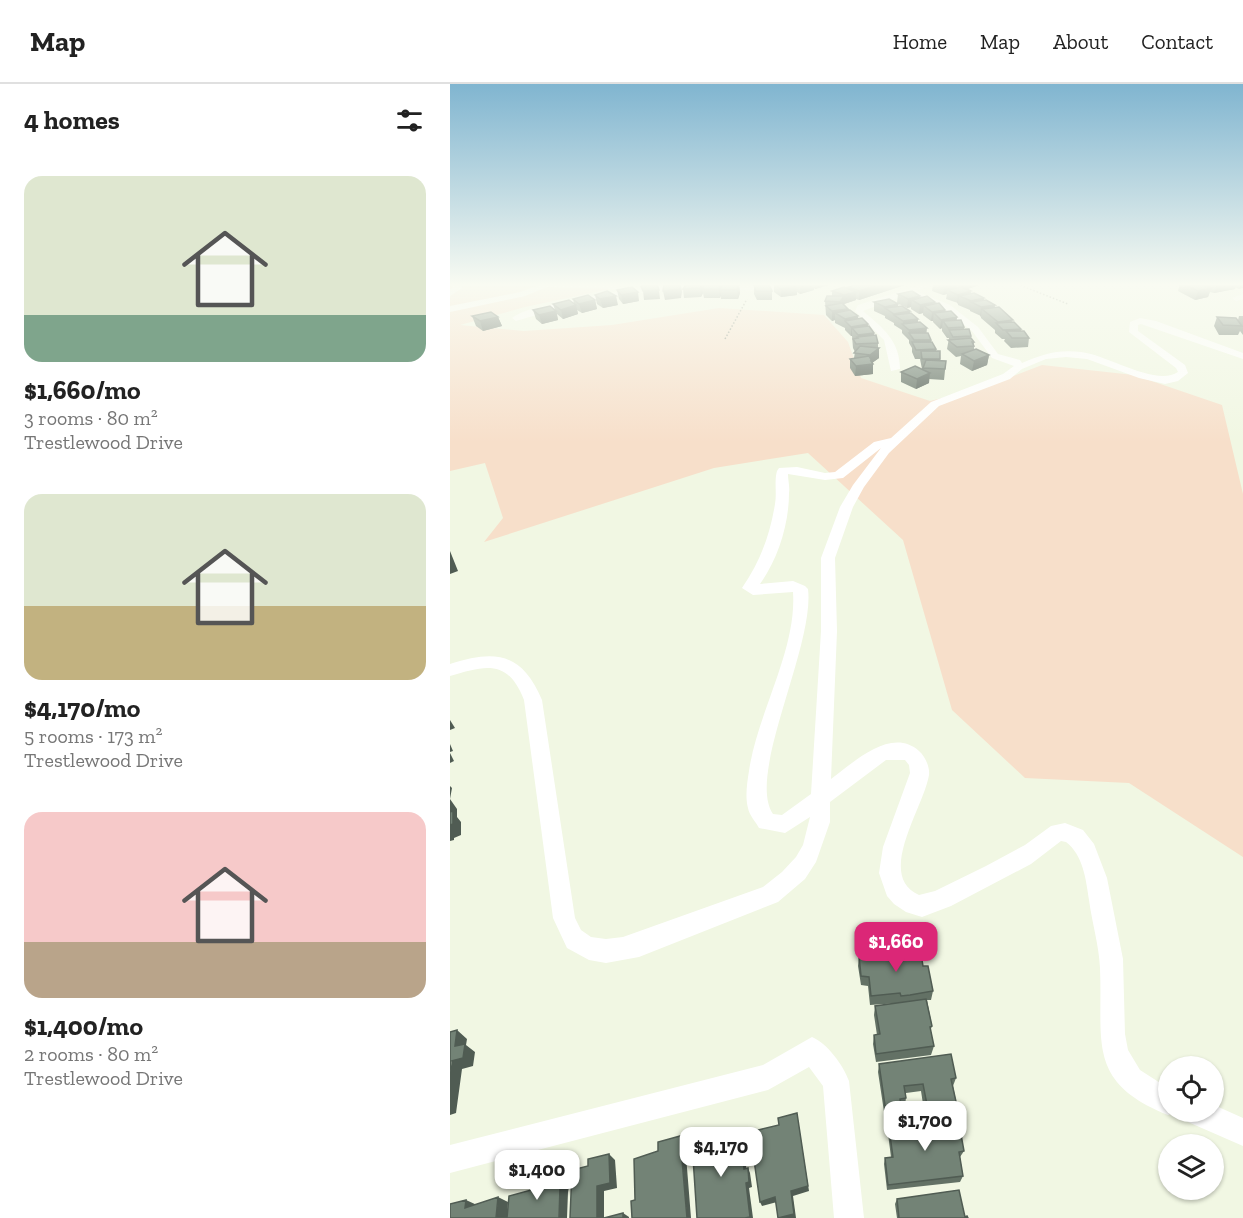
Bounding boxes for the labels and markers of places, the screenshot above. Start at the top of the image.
pin: $1,660 [847,922,945,973]
pin: $1,700 [876,1101,974,1152]
pin: $4,170 [672,1127,770,1178]
pin: $1,400 [488,1150,586,1201]

